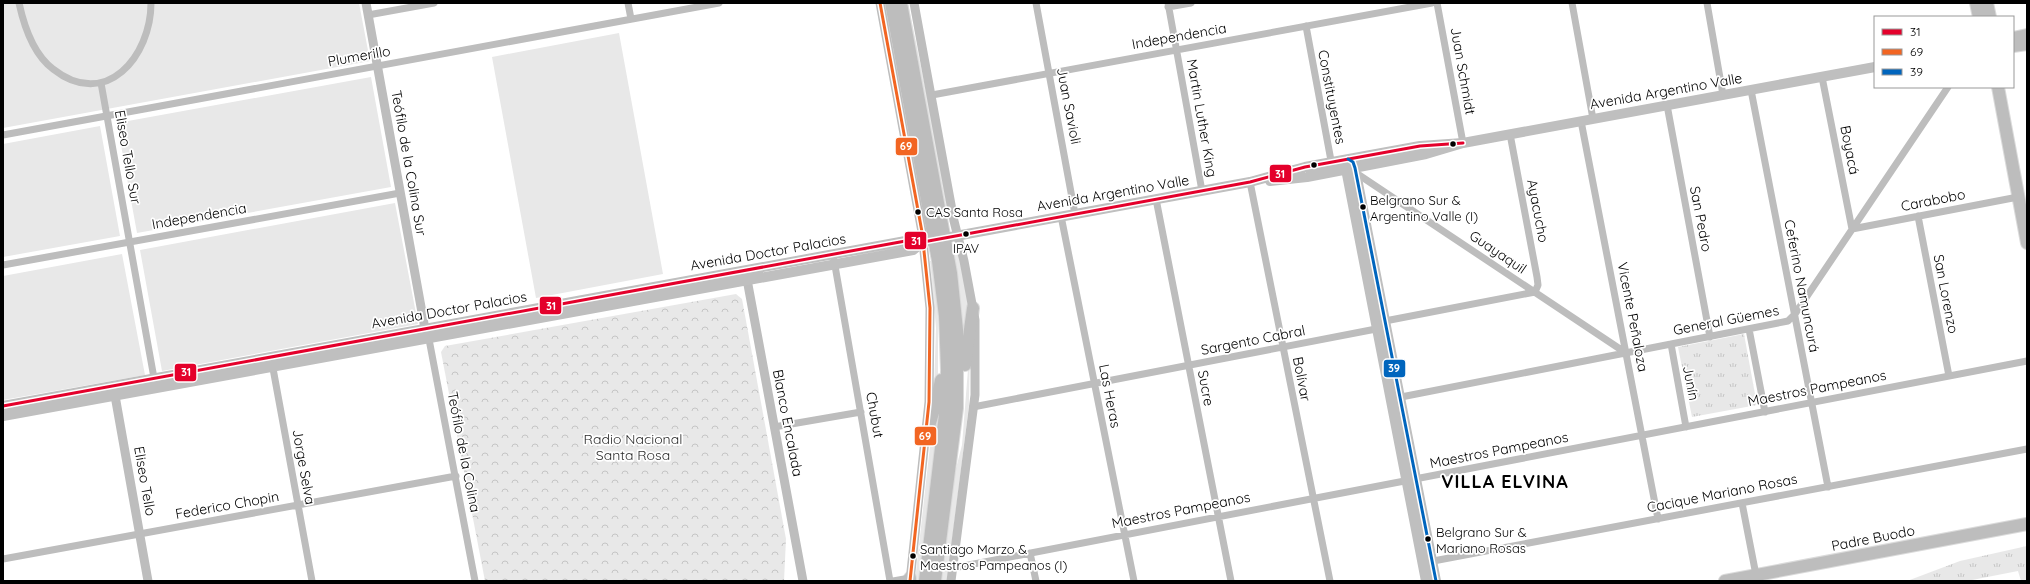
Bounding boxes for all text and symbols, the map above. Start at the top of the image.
legend [1874,16,2014,88]
street label: Independencia [1130,19,1228,53]
text: 31 [1910,24,1921,39]
street label: Juan Schmidt [1446,26,1480,116]
street label: Plumerillo [326,42,392,70]
text: 69 [1910,44,1923,59]
street label: Constituyentes [1314,48,1350,146]
street label: Martin Luther King [1183,58,1221,178]
text: 39 [1910,64,1923,79]
street label: Juan Savioli [1053,66,1085,146]
street label: Avenida Argentino Valle [1588,69,1744,113]
street label: Teófilo de la Colina Sur [387,89,431,238]
street label: Eliseo Tello Sur [111,108,145,206]
street label: Boyacá [1836,124,1864,176]
line badge: 69 [895,137,918,156]
text: 69 [900,139,912,153]
unlabelled marker [1448,139,1458,149]
unlabelled marker [1309,160,1319,170]
line badge: 31 [1269,164,1292,183]
text: 31 [1275,167,1285,181]
street label: Avenida Argentino Valle [1035,171,1191,215]
street label: Ayacucho [1523,178,1553,244]
street label: San Pedro [1686,185,1716,253]
street label: Carabobo [1899,185,1967,215]
place label: Belgrano Sur & Argentino Valle (I) [1370,192,1478,224]
street label: Independencia [150,199,248,233]
marker: Belgrano Sur & Argentino Valle (I) [1358,202,1368,212]
place label: CAS Santa Rosa [926,204,1023,220]
marker: CAS Santa Rosa [913,207,923,217]
street label: Ceferino Namuncurá [1780,218,1824,354]
street label: Guayaquil [1466,226,1530,278]
street label: Avenida Doctor Palacios [689,229,847,275]
marker: IPAV [961,229,971,239]
line badge: 31 [904,231,927,250]
text: 31 [911,234,921,248]
place label: IPAV [953,240,980,256]
street label: San Lorenzo [1930,253,1962,335]
street label: Vicente Peñaloza [1614,261,1652,373]
street label: Avenida Doctor Palacios [370,287,528,333]
line badge: 31 [539,296,562,315]
text: 31 [546,299,556,313]
street label: General Güemes [1672,301,1780,339]
street label: Sargento Cabral [1199,321,1307,359]
street label: Bolívar [1289,355,1315,403]
line badge: 39 [1383,359,1406,378]
text: 39 [1388,361,1400,375]
line badge: 31 [174,363,197,382]
street label: Las Heras [1095,363,1125,429]
street label: Junín [1679,364,1703,402]
text: 31 [181,365,191,379]
street label: Maestros Pampeanos [1746,366,1888,410]
street label: Blanco Encalada [769,368,807,478]
street label: Sucre [1194,369,1218,408]
street label: Teófilo de la Colina [443,390,485,514]
street label: Chubut [862,391,888,440]
line badge: 69 [914,426,937,446]
street label: Jorge Selva [289,428,319,506]
street label: Maestros Pampeanos [1428,428,1570,472]
text: 69 [919,429,931,443]
park label: Radio Nacional Santa Rosa [584,430,682,464]
street label: Eliseo Tello [130,445,160,517]
district label: VILLA ELVINA [1441,470,1569,493]
street label: Cacique Mariano Rosas [1645,470,1799,516]
street label: Federico Chopin [174,487,280,523]
street label: Maestros Pampeanos [1110,488,1252,532]
street label: Padre Buodo [1830,521,1916,555]
place label: Belgrano Sur & Mariano Rosas [1436,524,1527,556]
marker: Belgrano Sur & Mariano Rosas [1423,534,1433,544]
place label: Santiago Marzo & Maestros Pampeanos (I) [920,541,1067,573]
marker: Santiago Marzo & Maestros Pampeanos (I) [908,551,918,561]

